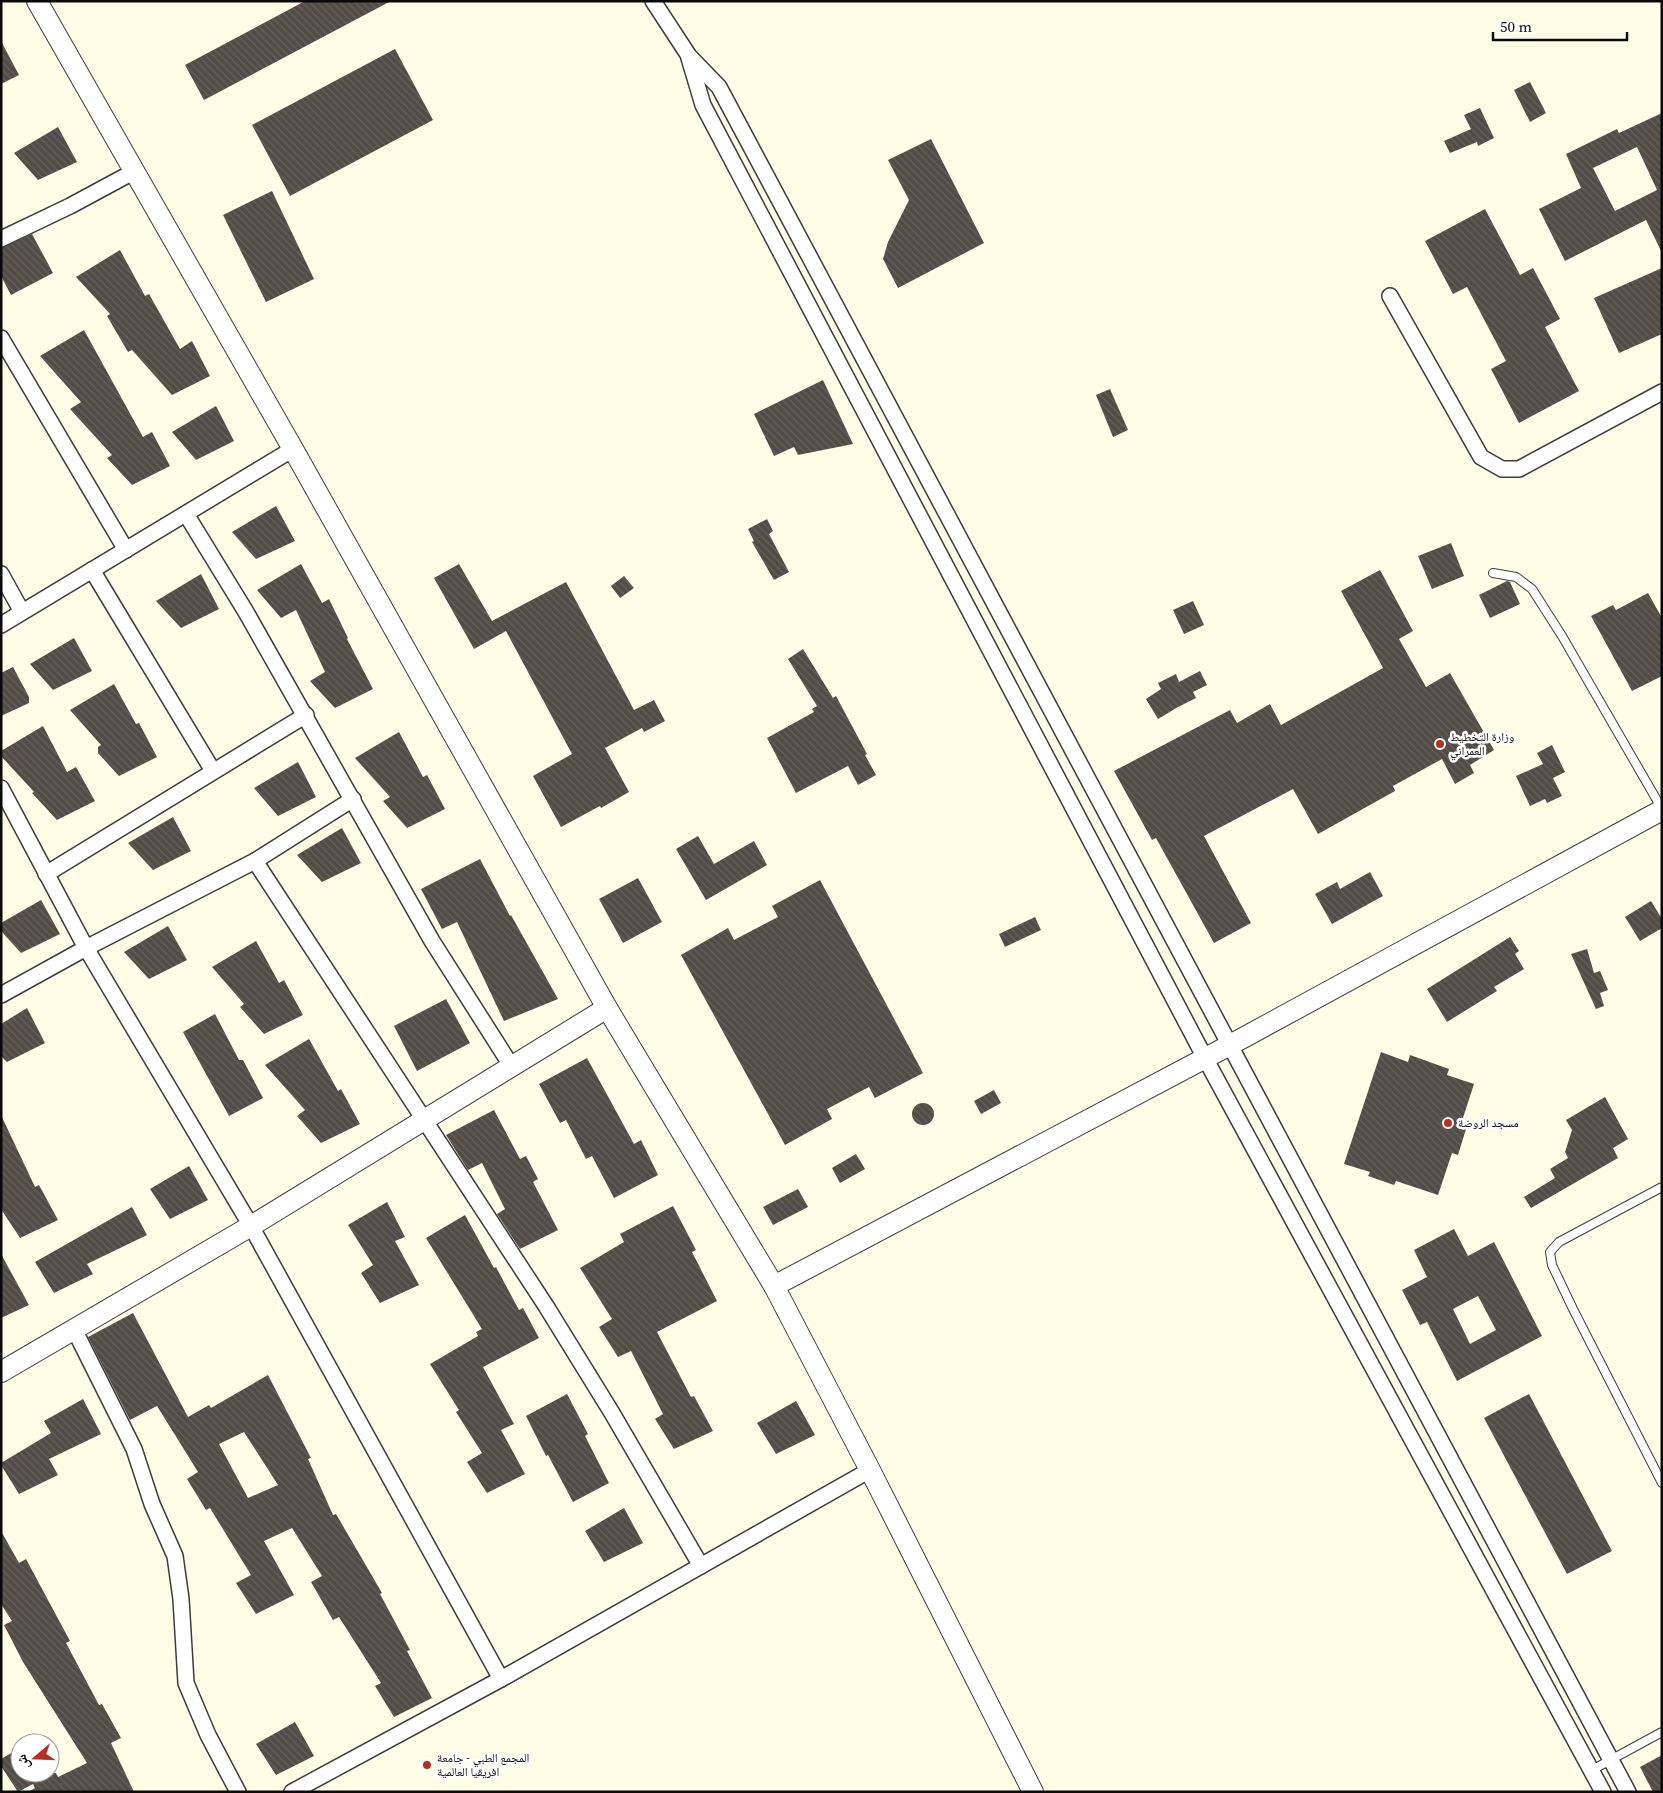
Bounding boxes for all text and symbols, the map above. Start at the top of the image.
scale bar [1493,10,1627,42]
text: 50 m [1500,16,1532,37]
place label: وزارة التخطيط العمراني [1450,729,1514,761]
marker: وزارة التخطيط العمراني [1434,738,1446,750]
place label: مسجد الروضة [1458,1115,1519,1131]
marker: مسجد الروضة [1442,1117,1454,1129]
north arrow [10,1733,60,1783]
place label: المجمع الطبي - جامعة افريقيا العالمية [437,1750,530,1780]
text: ش [11,1752,35,1773]
marker: المجمع الطبي - جامعة افريقيا العالمية [421,1759,433,1771]

